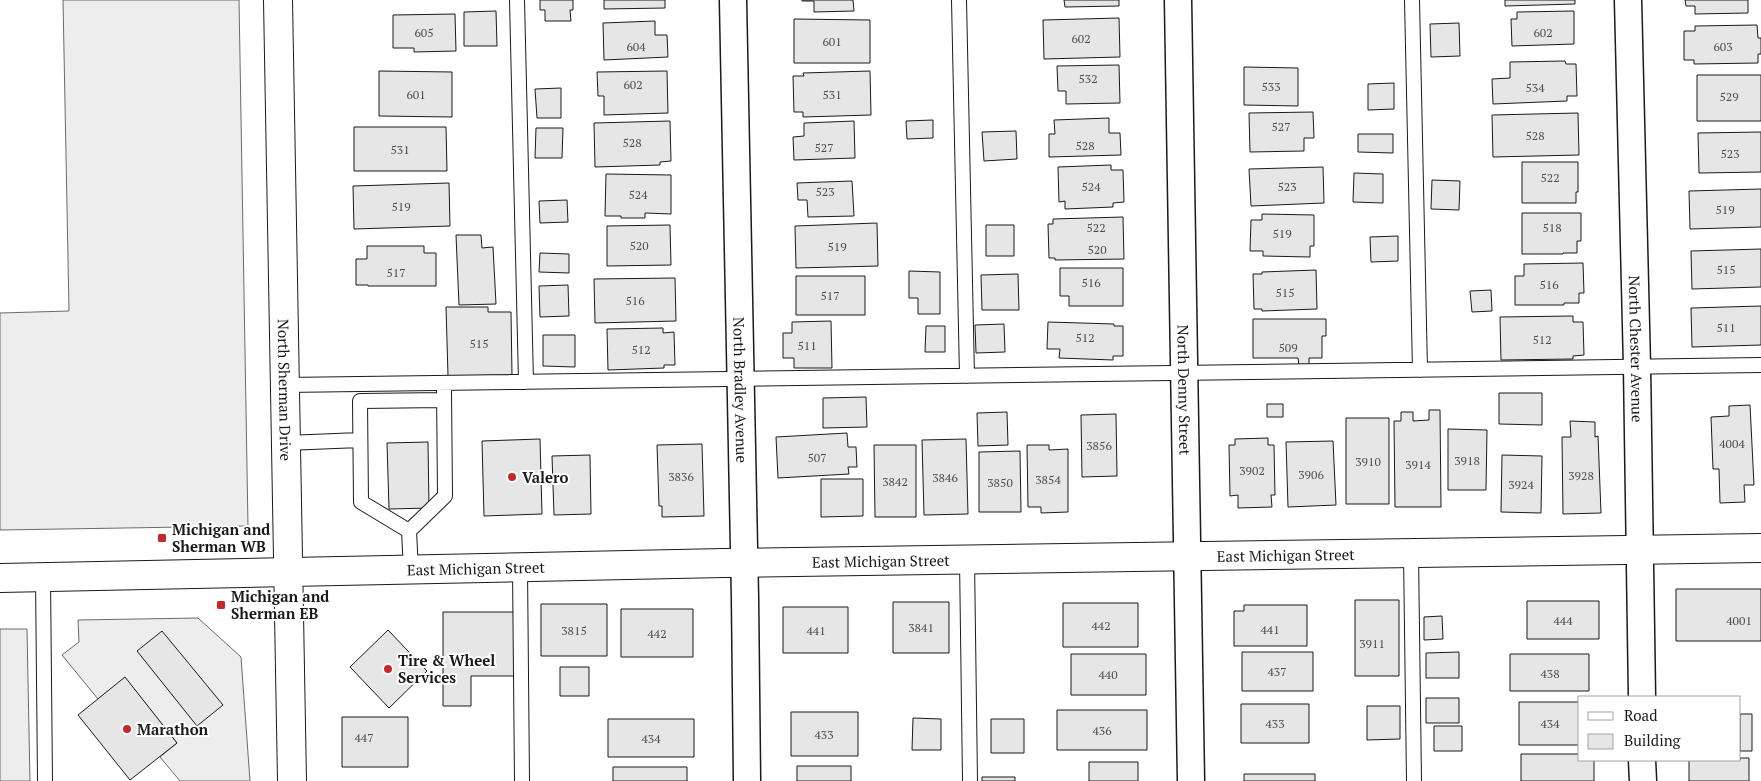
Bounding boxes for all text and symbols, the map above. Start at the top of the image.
house number: 605 [414,25,434,40]
house number: 602 [1533,25,1553,40]
house number: 602 [1071,31,1091,46]
house number: 601 [822,34,842,49]
house number: 604 [626,39,646,54]
house number: 603 [1713,39,1733,54]
house number: 532 [1078,71,1098,86]
house number: 602 [623,77,643,92]
house number: 533 [1261,79,1281,94]
house number: 534 [1525,80,1545,95]
house number: 601 [406,87,426,102]
house number: 531 [822,87,842,102]
house number: 529 [1719,89,1739,104]
house number: 527 [1271,119,1291,134]
house number: 528 [1525,128,1545,143]
house number: 528 [622,135,642,150]
house number: 528 [1075,138,1095,153]
house number: 527 [814,140,834,155]
house number: 531 [390,142,410,157]
house number: 523 [1720,146,1740,161]
house number: 522 [1540,170,1560,185]
house number: 524 [1081,179,1101,194]
house number: 523 [1277,179,1297,194]
house number: 523 [815,184,835,199]
house number: 524 [628,187,648,202]
house number: 519 [391,199,411,214]
house number: 519 [1715,202,1735,217]
house number: 522 [1086,220,1106,235]
house number: 518 [1542,220,1562,235]
house number: 519 [1272,226,1292,241]
house number: 520 [629,238,649,253]
house number: 519 [827,239,847,254]
house number: 520 [1087,242,1107,257]
house number: 515 [1716,262,1736,277]
house number: 517 [386,265,406,280]
house number: 516 [1081,275,1101,290]
street label: North Chester Avenue [1625,275,1648,423]
house number: 516 [1539,277,1559,292]
house number: 515 [1275,285,1295,300]
house number: 517 [820,288,840,303]
house number: 516 [625,293,645,308]
street label: North Bradley Avenue [729,317,752,463]
street label: North Sherman Drive [274,319,296,461]
house number: 511 [1716,320,1736,335]
street label: North Denny Street [1173,325,1196,456]
house number: 512 [1075,330,1095,345]
house number: 512 [1532,332,1552,347]
house number: 515 [469,336,489,351]
house number: 511 [797,338,817,353]
house number: 509 [1278,340,1298,355]
house number: 512 [631,342,651,357]
house number: 4004 [1719,436,1745,451]
house number: 3856 [1086,438,1112,453]
house number: 507 [807,450,827,465]
house number: 3918 [1454,453,1480,468]
house number: 3910 [1355,454,1381,469]
house number: 3914 [1405,457,1431,472]
house number: 3902 [1239,463,1265,478]
place label: Valero [522,467,569,487]
house number: 3906 [1298,467,1324,482]
house number: 3928 [1568,468,1594,483]
house number: 3836 [668,469,694,484]
house number: 3846 [932,470,958,485]
marker: Valero [506,471,518,483]
house number: 3854 [1035,472,1061,487]
house number: 3842 [882,474,908,489]
house number: 3850 [987,475,1013,490]
house number: 3924 [1508,477,1534,492]
place label: Michigan and Sherman WB [172,519,270,556]
marker: Michigan and Sherman WB [156,532,168,544]
street label: East Michigan Street [1217,544,1355,566]
street label: East Michigan Street [812,550,950,572]
street label: East Michigan Street [407,557,546,580]
place label: Michigan and Sherman EB [231,586,329,623]
marker: Michigan and Sherman EB [215,599,227,611]
house number: 444 [1553,613,1573,628]
house number: 4001 [1726,613,1752,628]
house number: 442 [1091,618,1111,633]
house number: 3841 [908,620,934,635]
house number: 441 [1260,622,1280,637]
house number: 3815 [561,623,587,638]
house number: 441 [806,623,826,638]
house number: 442 [647,626,667,641]
house number: 3911 [1359,636,1385,651]
place label: Tire & Wheel Services [398,650,495,687]
marker: Tire & Wheel Services [382,663,394,675]
house number: 437 [1267,664,1287,679]
house number: 438 [1540,666,1560,681]
house number: 440 [1098,667,1118,682]
legend [1578,696,1741,761]
text: Road [1624,705,1657,725]
house number: 433 [1265,716,1285,731]
house number: 434 [1540,716,1560,731]
place label: Marathon [137,719,209,739]
marker: Marathon [121,723,133,735]
house number: 436 [1092,723,1112,738]
house number: 433 [814,727,834,742]
house number: 447 [354,730,374,745]
text: Building [1624,730,1682,750]
house number: 434 [641,731,661,746]

